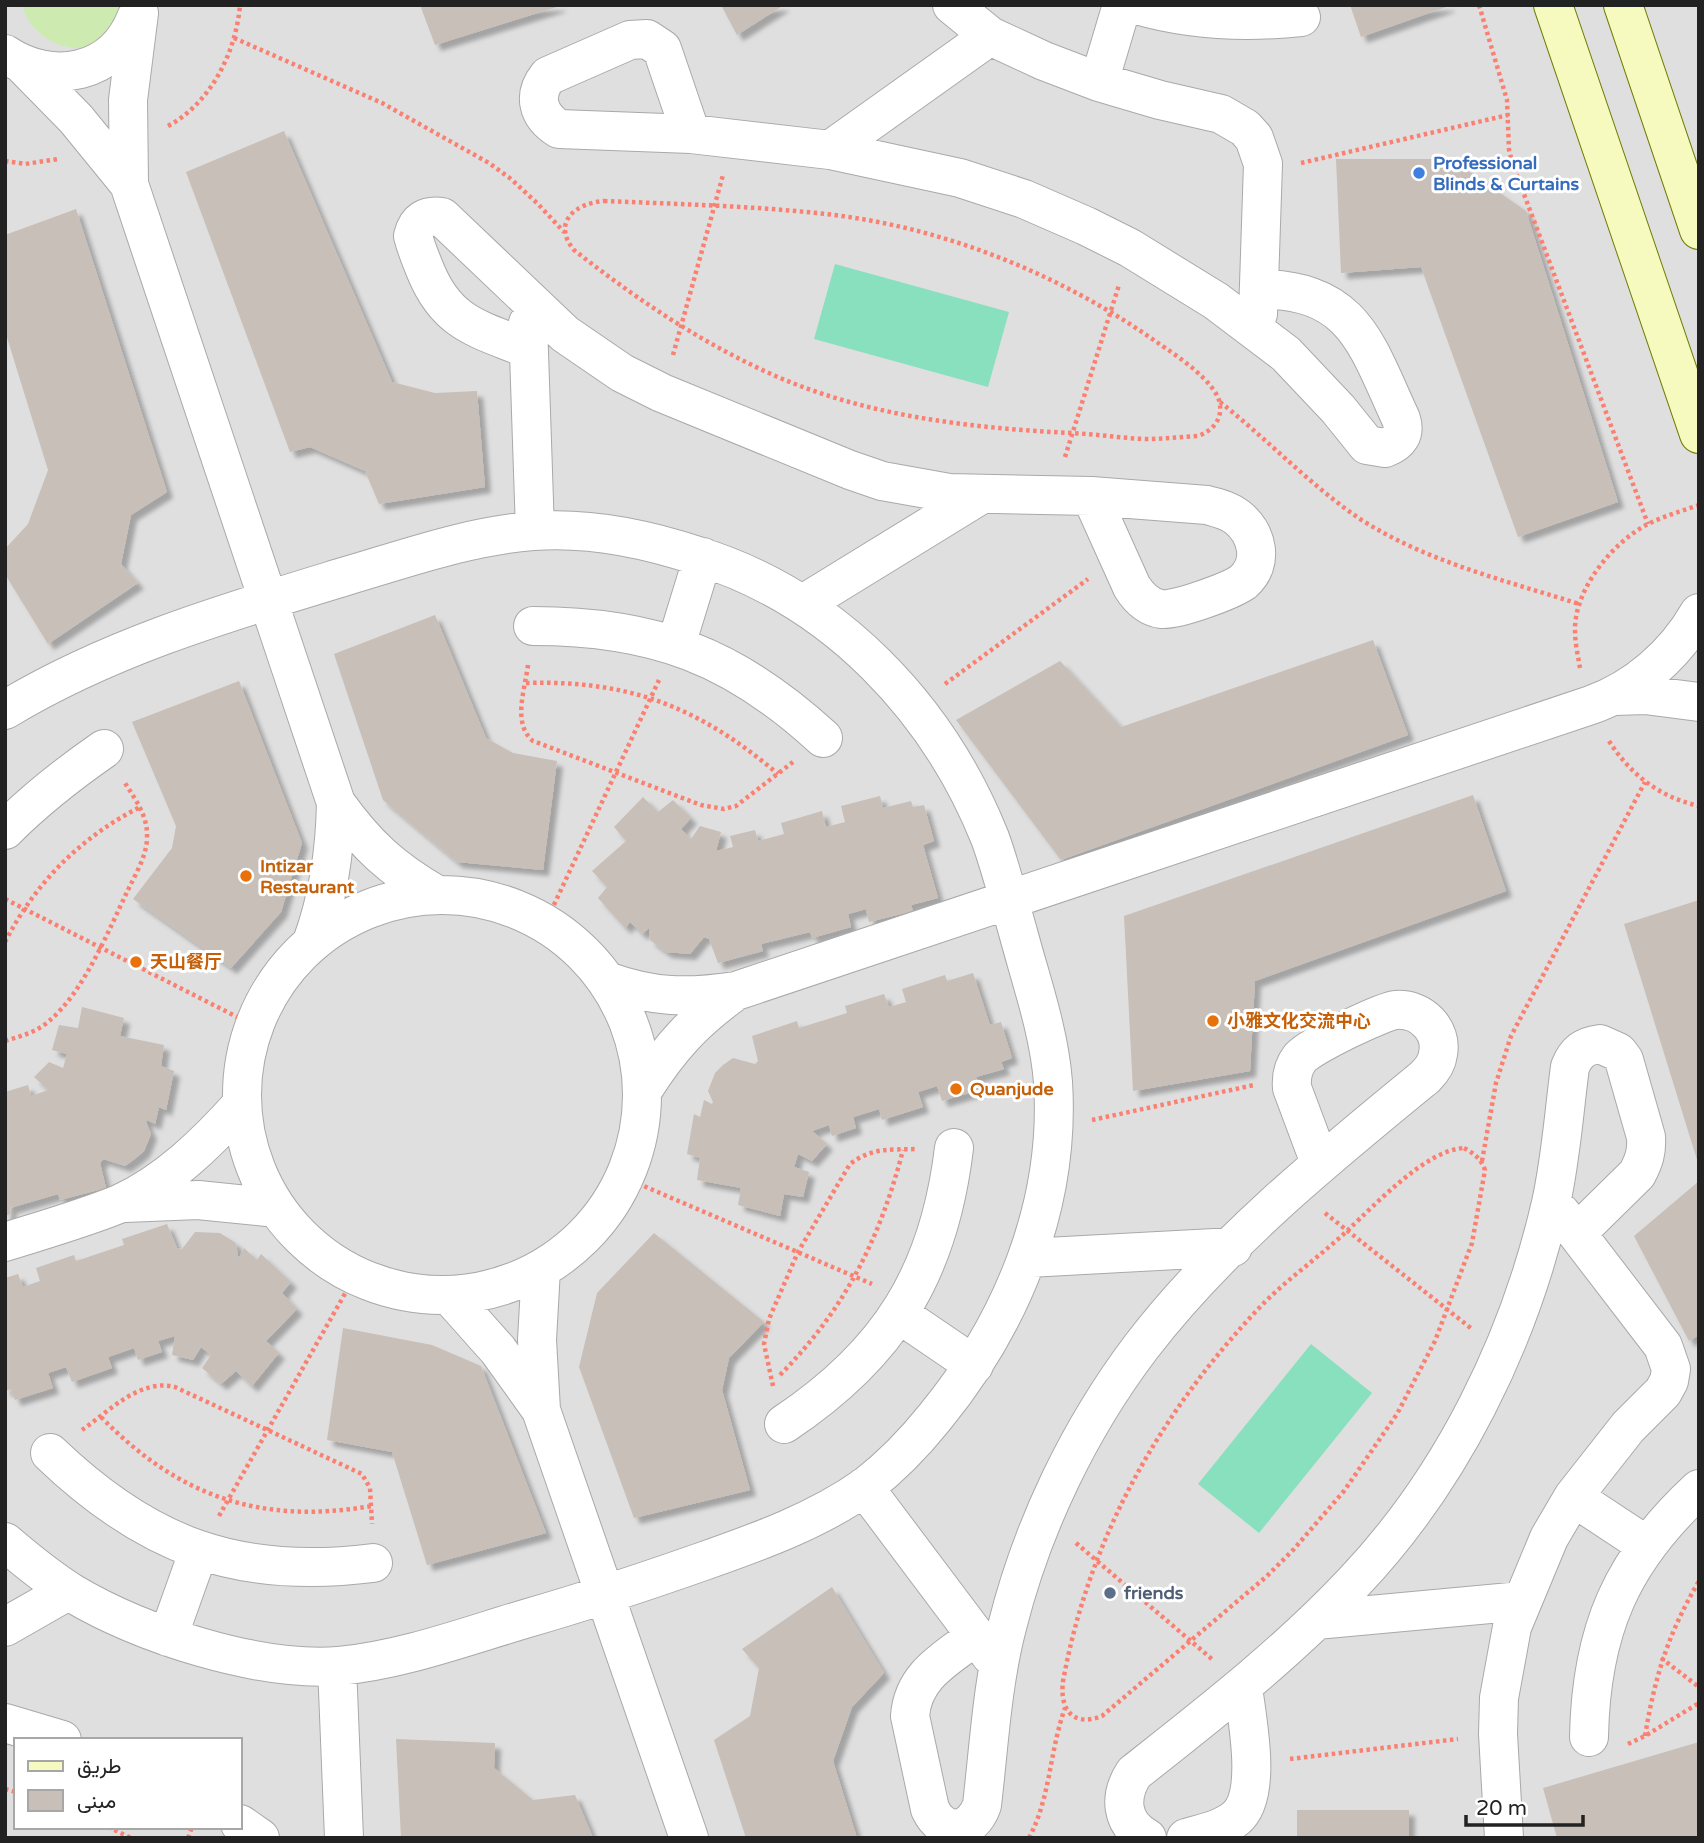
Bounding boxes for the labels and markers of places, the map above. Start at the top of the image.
place label: Professional Blinds & Curtains [1433,152,1579,195]
marker: Professional Blinds & Curtains [1411,165,1427,181]
place label: Intizar Restaurant [260,855,354,898]
marker: Intizar Restaurant [238,868,254,884]
place label: 天山餐厅 [150,951,222,973]
marker: 天山餐厅 [128,954,144,970]
place label: 小雅文化交流中心 [1227,1010,1371,1032]
marker: 小雅文化交流中心 [1205,1013,1221,1029]
place label: Quanjude [970,1078,1054,1100]
marker: Quanjude [948,1081,964,1097]
place label: friends [1124,1582,1184,1604]
marker: friends [1102,1585,1118,1601]

